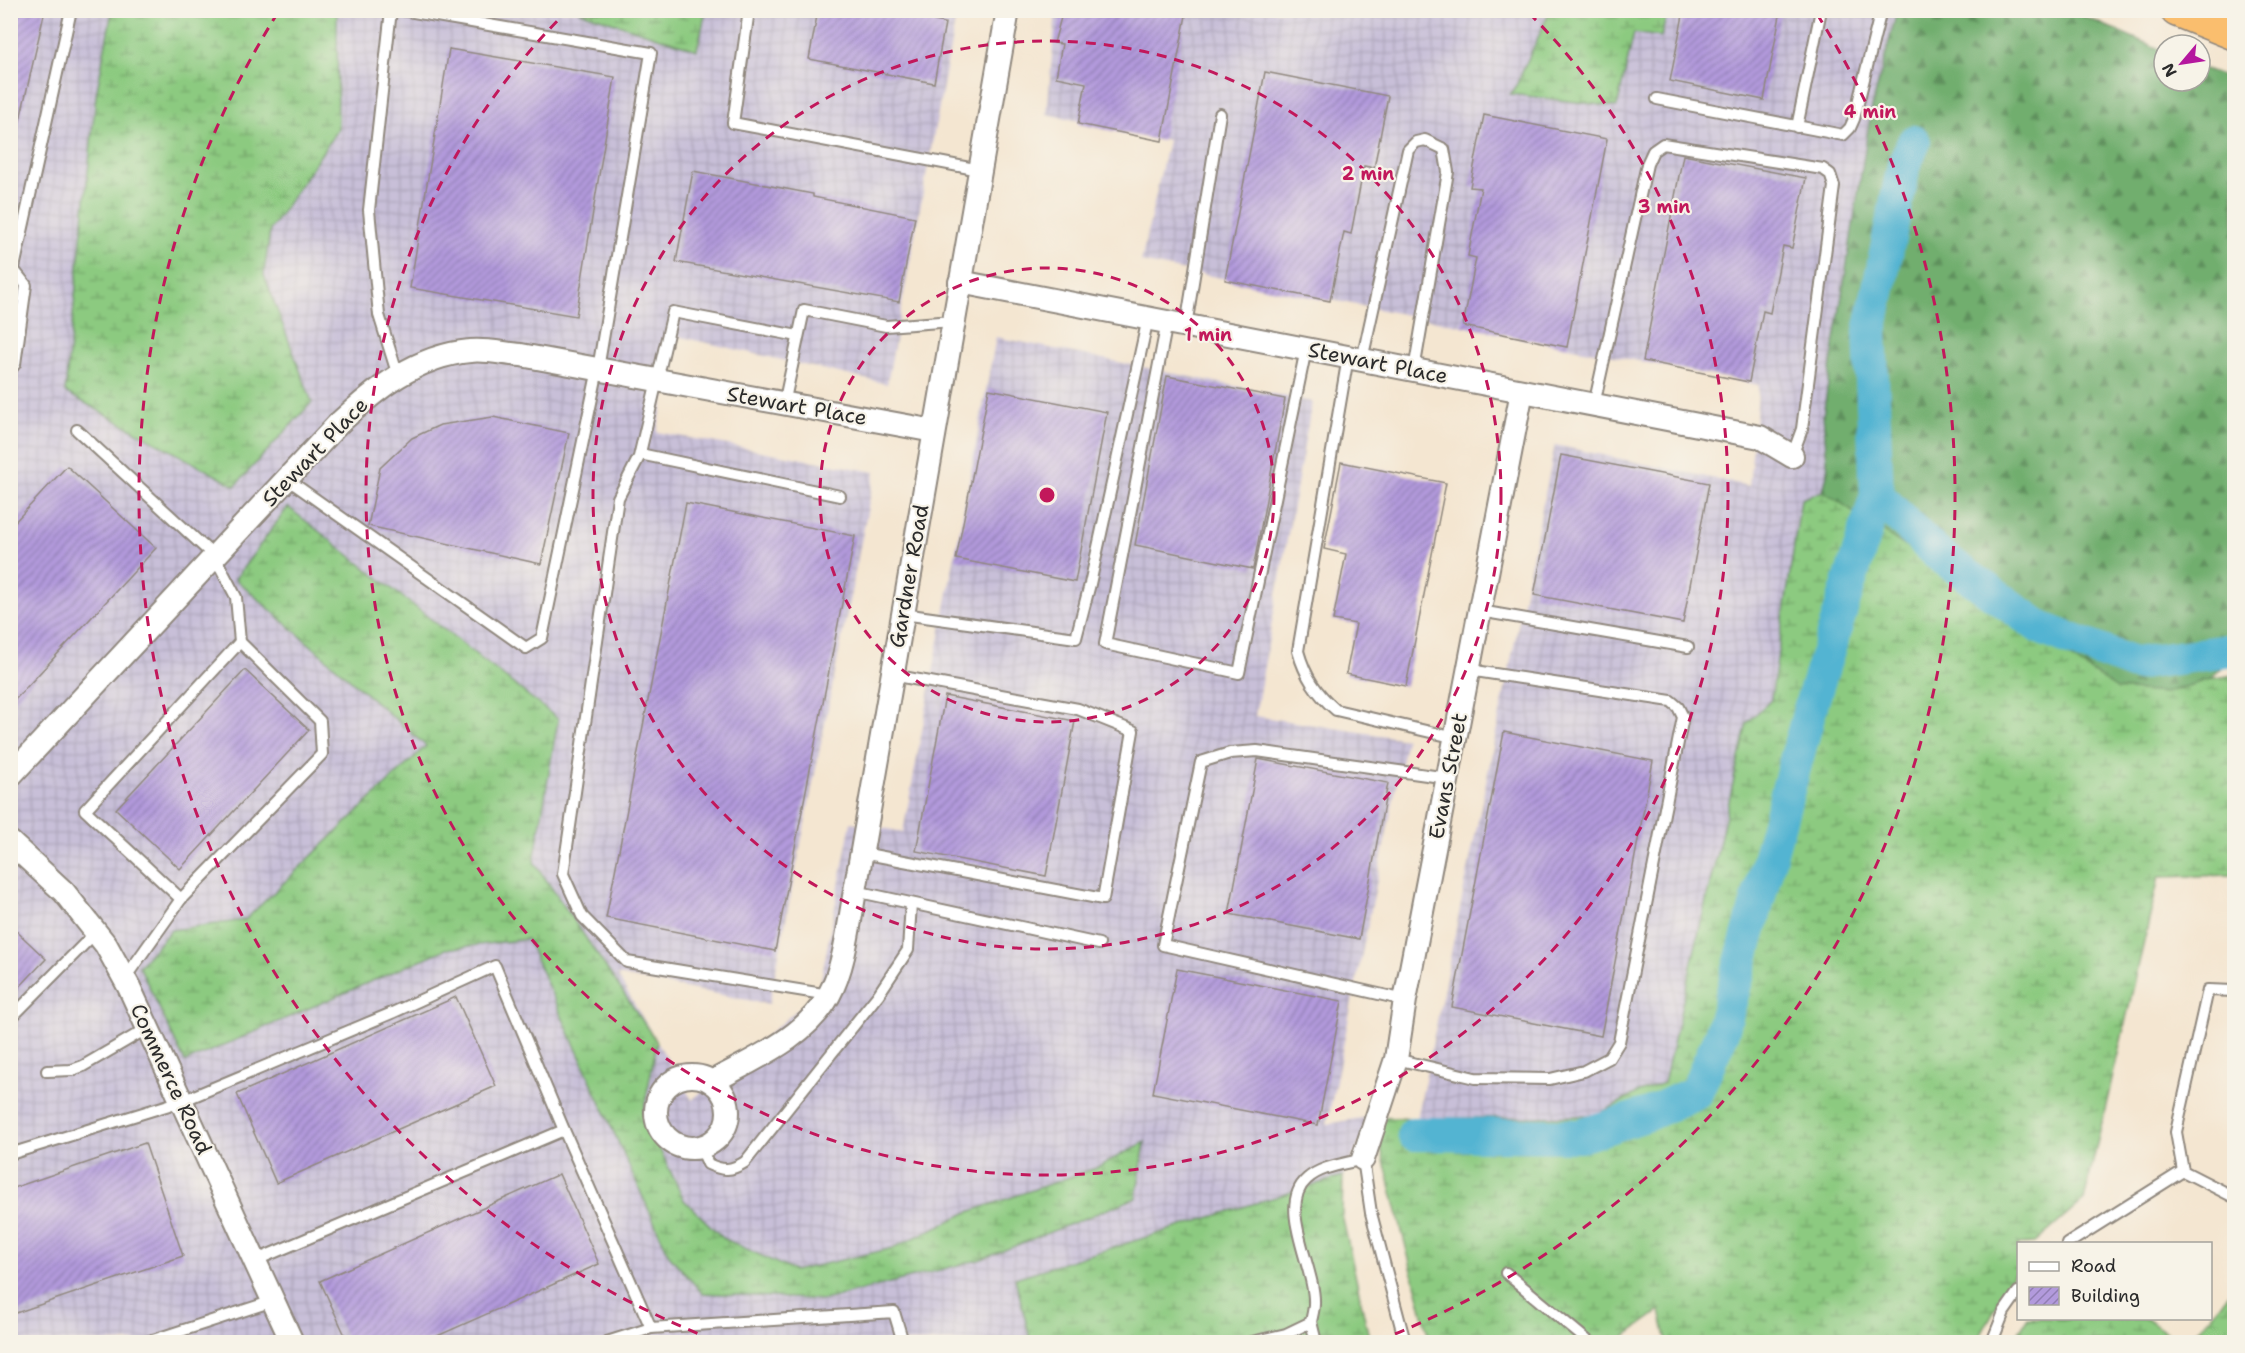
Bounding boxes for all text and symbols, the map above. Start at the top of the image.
north arrow [2152,33,2212,93]
text: N [2157,59,2182,81]
text: 4 min [1844,100,1896,124]
text: 2 min [1342,162,1394,186]
text: 3 min [1638,195,1690,219]
text: 1 min [1184,323,1232,347]
street label: Stewart Place [1306,336,1450,390]
street label: Stewart Place [725,380,869,432]
street label: Stewart Place [256,391,374,513]
centre of rings [1037,485,1057,505]
street label: Gardner Road [883,502,935,650]
street label: Evans Street [1422,711,1474,841]
street label: Commerce Road [124,999,218,1159]
legend [2017,1242,2212,1320]
text: Road [2071,1254,2116,1278]
text: Building [2071,1284,2140,1308]

